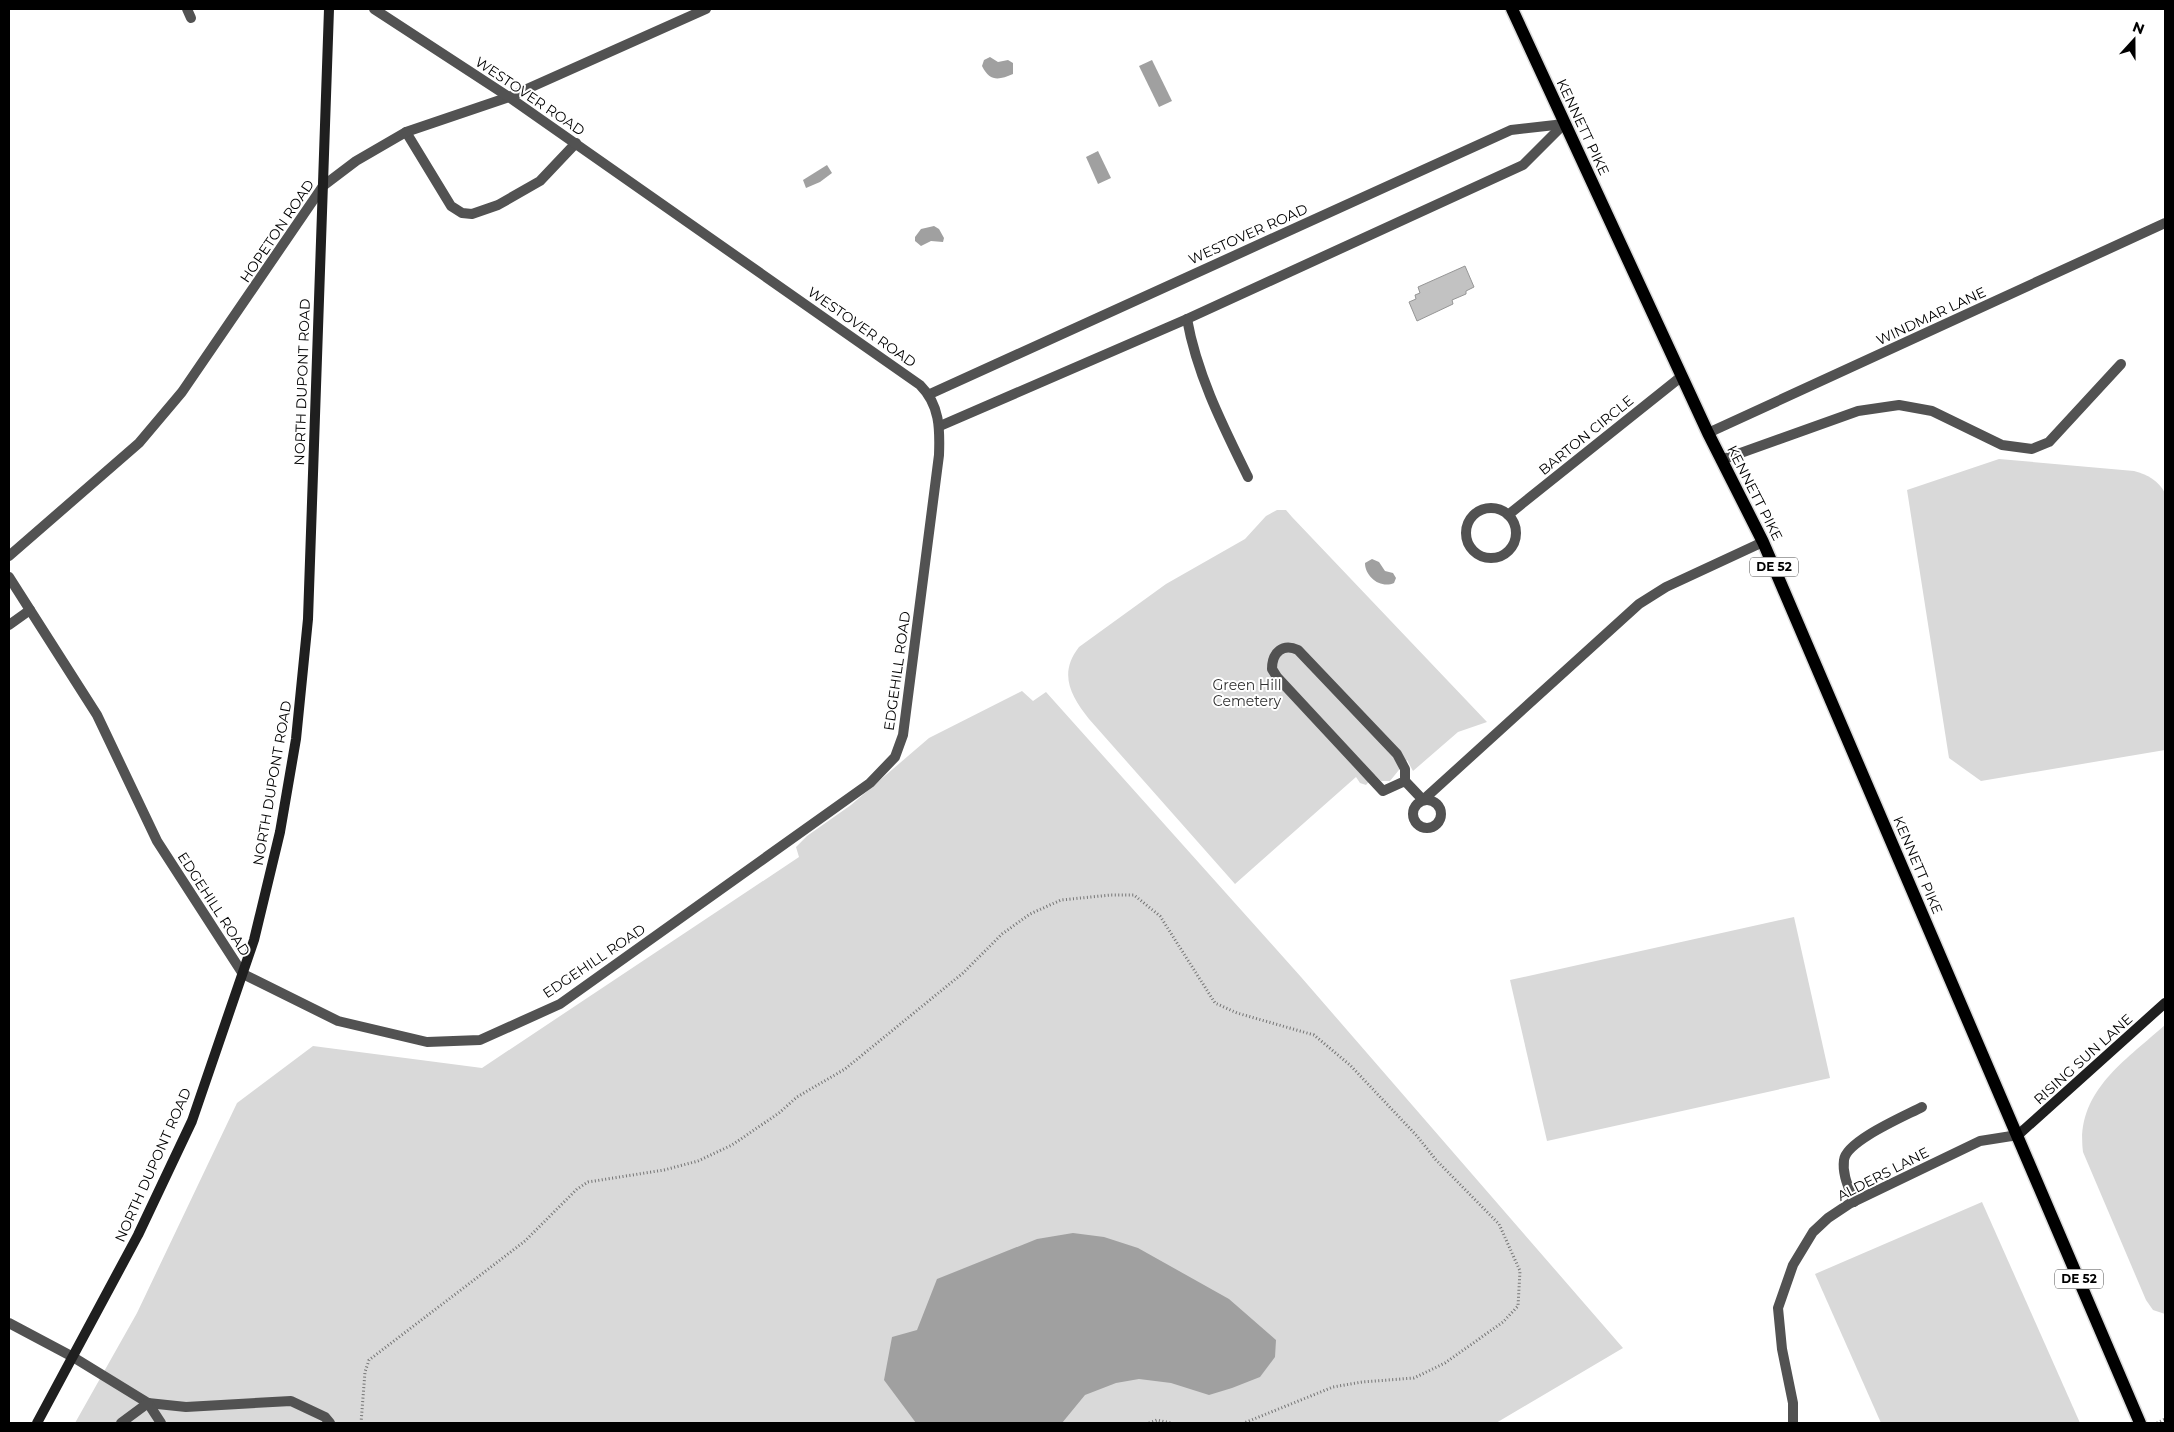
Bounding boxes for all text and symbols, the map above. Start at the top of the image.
north arrow [2109,15,2159,65]
text: N [2130,17,2147,38]
street label: WESTOVER ROAD [472,53,588,139]
street label: KENNETT PIKE [1553,76,1613,178]
street label: HOPETON ROAD [236,176,318,286]
street label: WESTOVER ROAD [1186,200,1310,268]
street label: WESTOVER ROAD [804,283,920,371]
street label: WINDMAR LANE [1873,283,1989,349]
street label: NORTH DUPONT ROAD [290,298,314,466]
street label: BARTON CIRCLE [1535,391,1637,479]
street label: KENNETT PIKE [1723,442,1787,544]
road number: DE 52 [1750,558,1798,576]
street label: EDGEHILL ROAD [880,610,914,732]
park label: Green Hill Cemetery [1213,676,1282,710]
street label: NORTH DUPONT ROAD [249,699,295,867]
street label: KENNETT PIKE [1889,813,1947,917]
street label: EDGEHILL ROAD [174,849,254,959]
street label: EDGEHILL ROAD [539,920,649,1002]
street label: RISING SUN LANE [2030,1010,2136,1108]
street label: NORTH DUPONT ROAD [111,1085,195,1245]
street label: ALDERS LANE [1834,1143,1932,1205]
road number: DE 52 [2055,1270,2103,1288]

